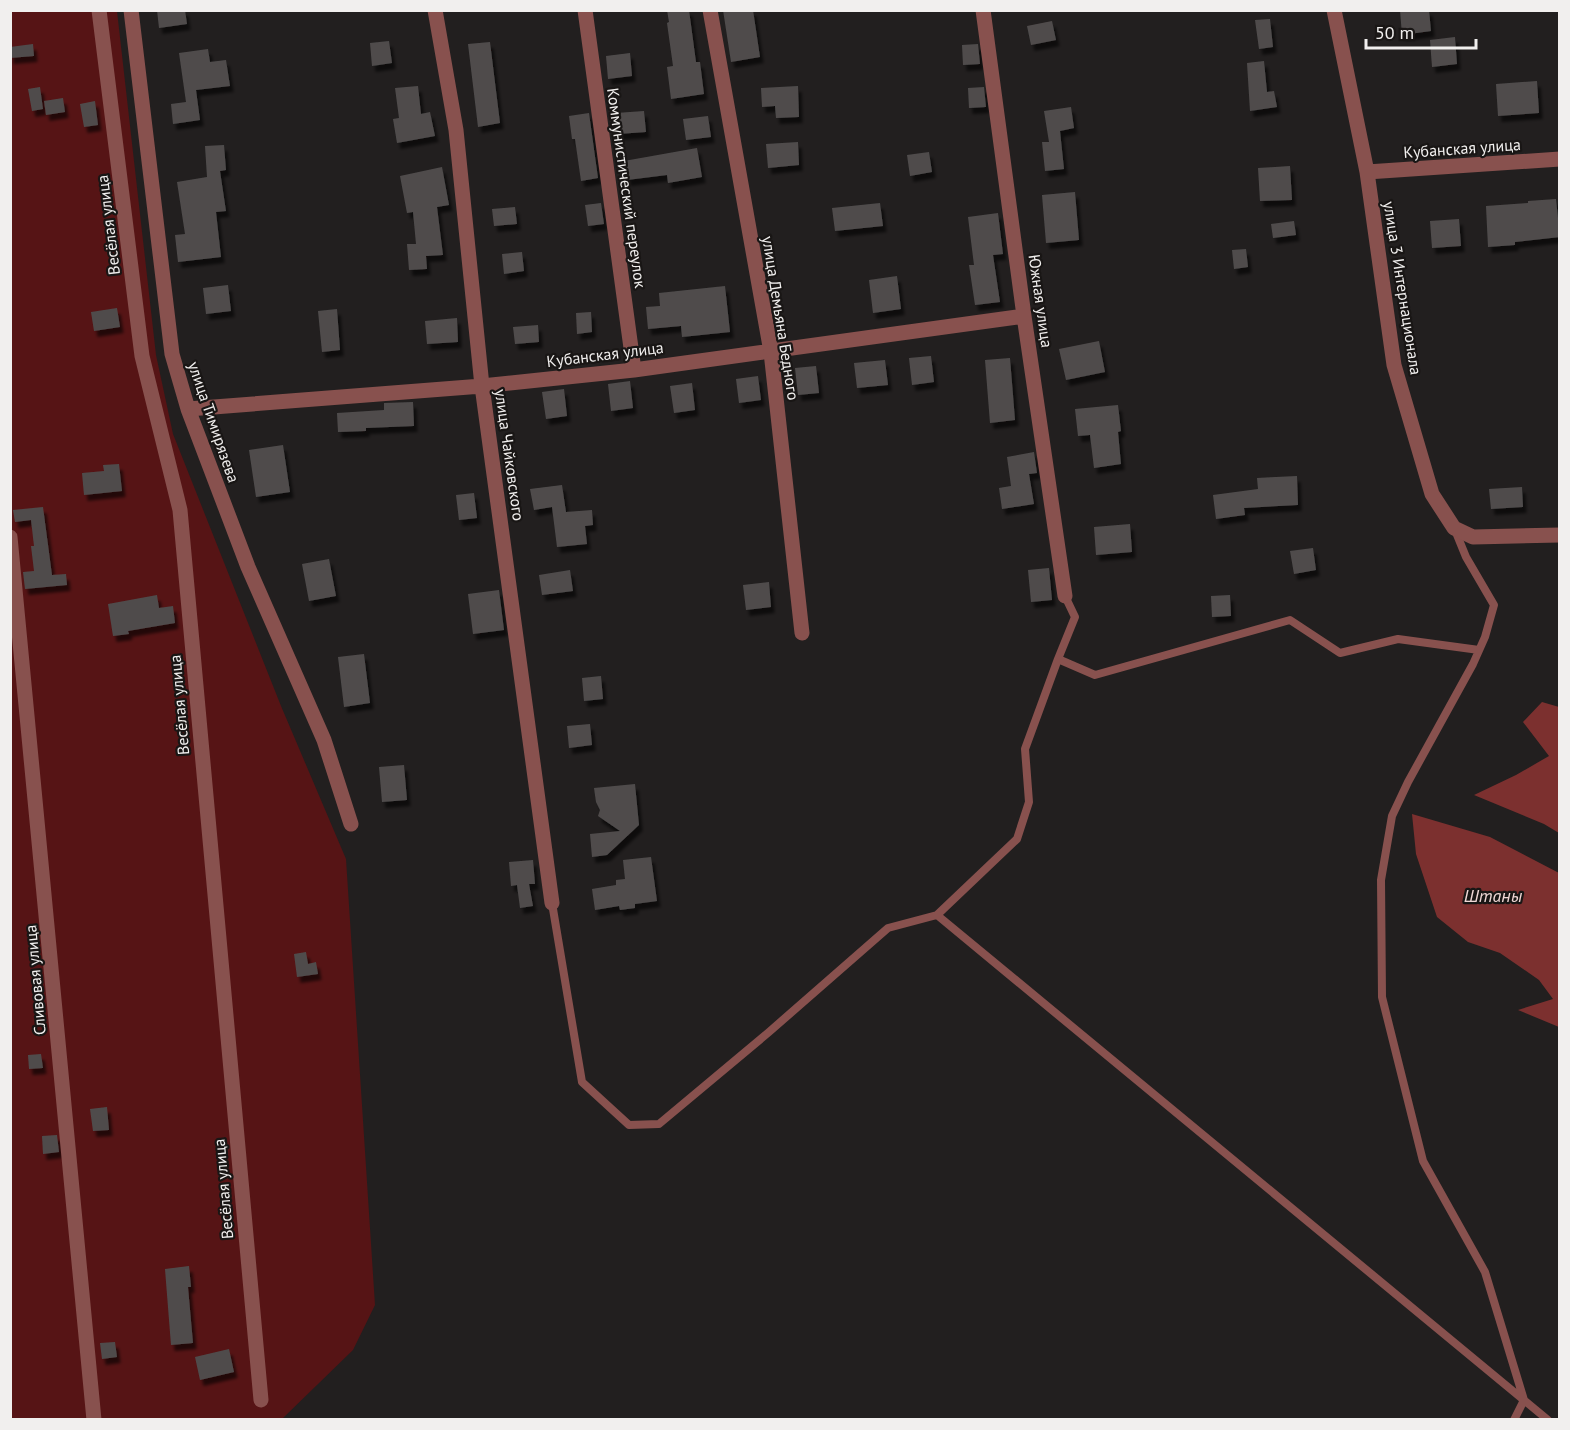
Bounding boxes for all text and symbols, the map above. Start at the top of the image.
scale bar [1366,12,1476,50]
text: 50 m [1375,21,1414,44]
street label: Коммунистический переулок [603,87,651,290]
street label: Кубанская улица [1403,134,1521,162]
street label: Весёлая улица [92,174,124,276]
street label: улица 3 Интернационала [1379,200,1427,376]
street label: улица Демьяна Бедного [758,235,804,401]
street label: Южная улица [1025,253,1057,349]
street label: Кубанская улица [545,337,665,371]
street label: улица Тимирязева [184,359,244,485]
street label: улица Чайковского [491,388,529,522]
street label: Весёлая улица [165,654,193,756]
water label: Штаны [1464,884,1523,907]
street label: Сливовая улица [20,924,50,1036]
street label: Весёлая улица [209,1138,237,1240]

